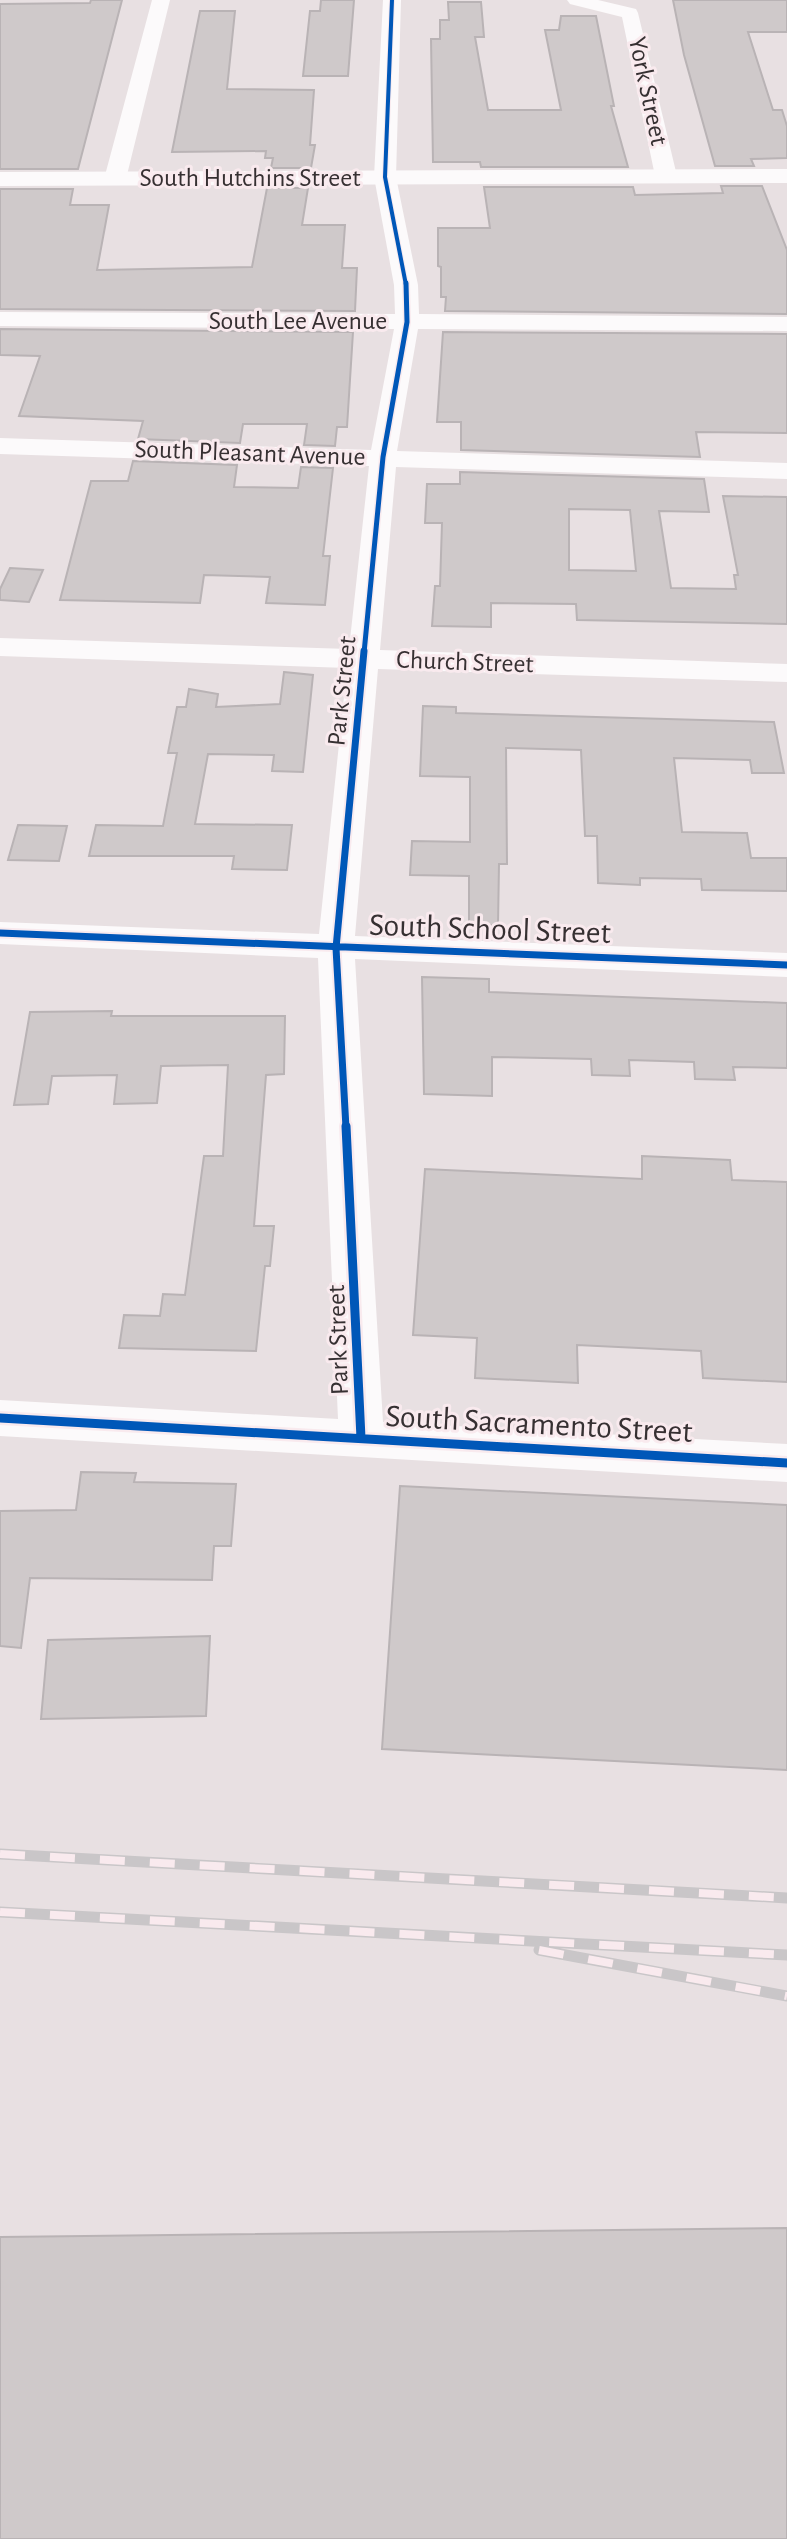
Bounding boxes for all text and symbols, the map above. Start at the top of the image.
street label: York Street [624,34,672,148]
street label: South Hutchins Street [140,165,360,191]
street label: South Lee Avenue [209,308,387,334]
street label: South Pleasant Avenue [134,436,366,470]
street label: Park Street [323,635,361,747]
street label: Church Street [396,647,534,677]
street label: South School Street [369,909,611,949]
street label: Park Street [323,1284,353,1396]
street label: South Sacramento Street [385,1400,693,1448]

